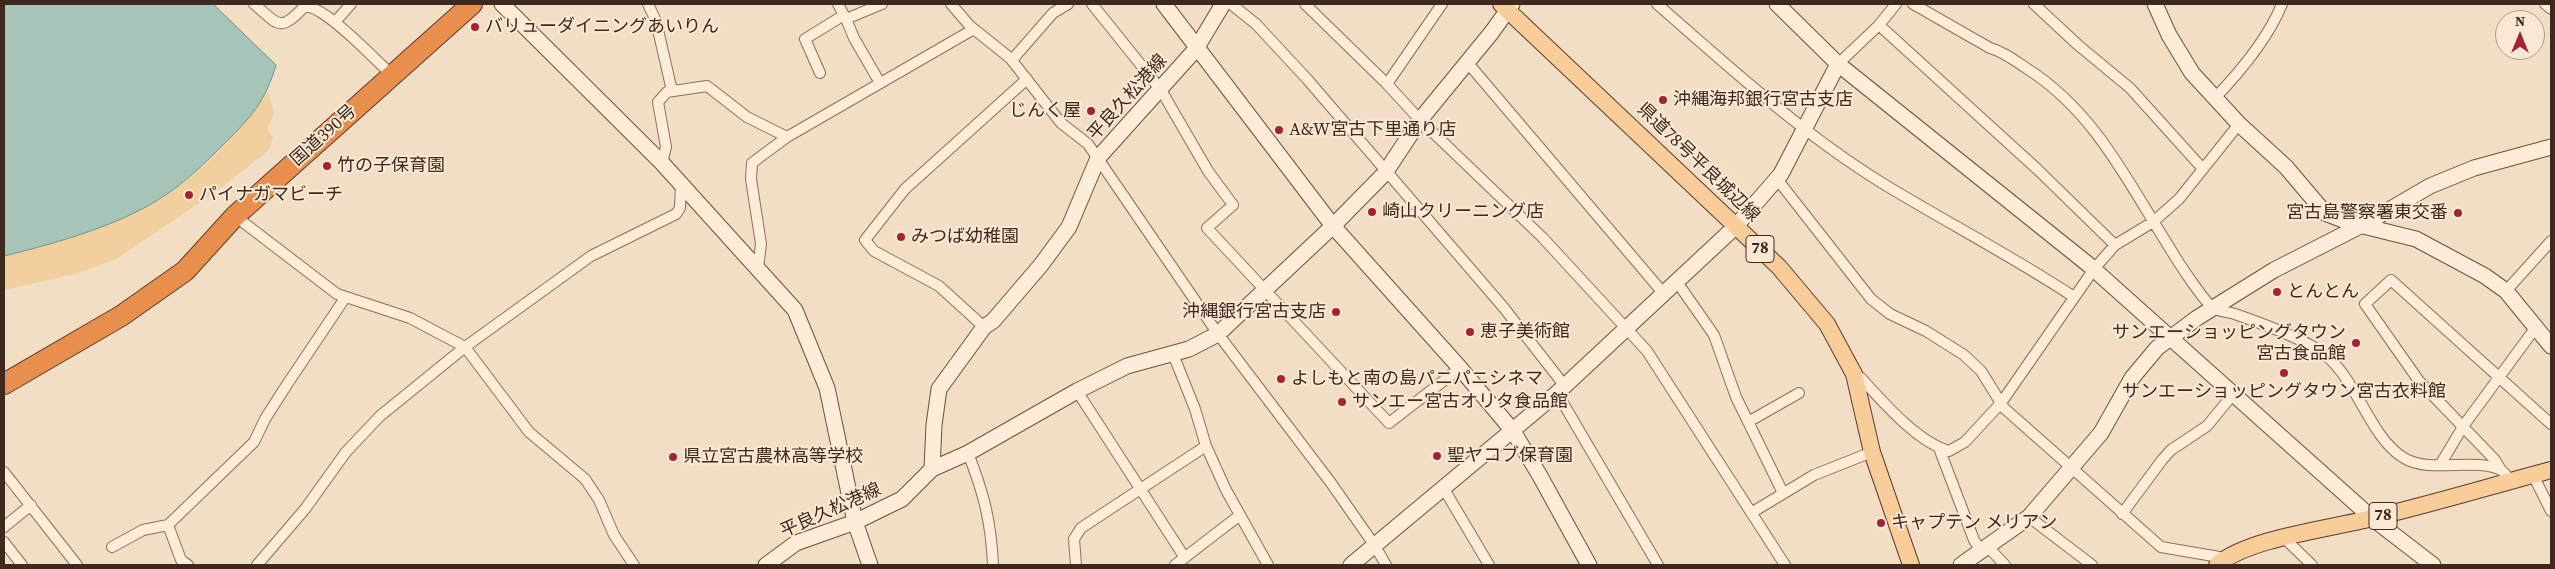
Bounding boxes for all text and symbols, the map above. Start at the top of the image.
north arrow [2495,10,2545,60]
text: N [2515,11,2525,31]
place label: バリューダイニングあいりん [485,16,719,38]
marker: バリューダイニングあいりん [469,21,481,33]
street label: 平良久松港線 [1084,51,1172,145]
place label: 沖縄海邦銀行宮古支店 [1673,89,1853,111]
marker: 沖縄海邦銀行宮古支店 [1657,94,1669,106]
street label: 県道78号平良城辺線 [1632,99,1764,227]
place label: じんく屋 [1009,100,1081,122]
street label: 国道390号 [287,101,361,171]
marker: じんく屋 [1085,105,1097,117]
place label: A&W宮古下里通り店 [1289,119,1456,141]
marker: A&W宮古下里通り店 [1273,124,1285,136]
place label: 竹の子保育園 [337,155,445,177]
marker: 竹の子保育園 [321,160,333,172]
place label: パイナガマビーチ [199,184,343,206]
marker: パイナガマビーチ [183,189,195,201]
place label: 崎山クリーニング店 [1382,201,1544,223]
place label: 宮古島警察署東交番 [2286,202,2448,224]
marker: 崎山クリーニング店 [1366,206,1378,218]
marker: 宮古島警察署東交番 [2452,207,2464,219]
place label: みつば幼稚園 [911,226,1019,248]
marker: みつば幼稚園 [895,231,907,243]
road number: 78 [1746,235,1774,262]
place label: とんとん [2287,281,2359,303]
marker: とんとん [2271,286,2283,298]
place label: 沖縄銀行宮古支店 [1182,301,1326,323]
marker: 沖縄銀行宮古支店 [1330,306,1342,318]
place label: 恵子美術館 [1480,321,1570,343]
place label: サンエーショッピングタウン 宮古食品館 [2112,322,2346,364]
marker: 恵子美術館 [1464,326,1476,338]
marker: サンエーショッピングタウン 宮古食品館 [2350,337,2362,349]
marker: サンエーショッピングタウン宮古衣料館 [2278,367,2290,379]
place label: よしもと南の島パニパニシネマ [1291,368,1543,390]
marker: よしもと南の島パニパニシネマ [1275,373,1287,385]
place label: サンエーショッピングタウン宮古衣料館 [2122,381,2446,403]
place label: サンエー宮古オリタ食品館 [1352,391,1568,413]
marker: サンエー宮古オリタ食品館 [1336,396,1348,408]
place label: 聖ヤコブ保育園 [1447,445,1573,467]
place label: 県立宮古農林高等学校 [683,446,863,468]
marker: 聖ヤコブ保育園 [1431,450,1443,462]
marker: 県立宮古農林高等学校 [667,451,679,463]
street label: 平良久松港線 [777,479,885,543]
road number: 78 [2369,502,2397,530]
place label: キャプテン メリアン [1891,512,2057,534]
marker: キャプテン メリアン [1875,517,1887,529]

